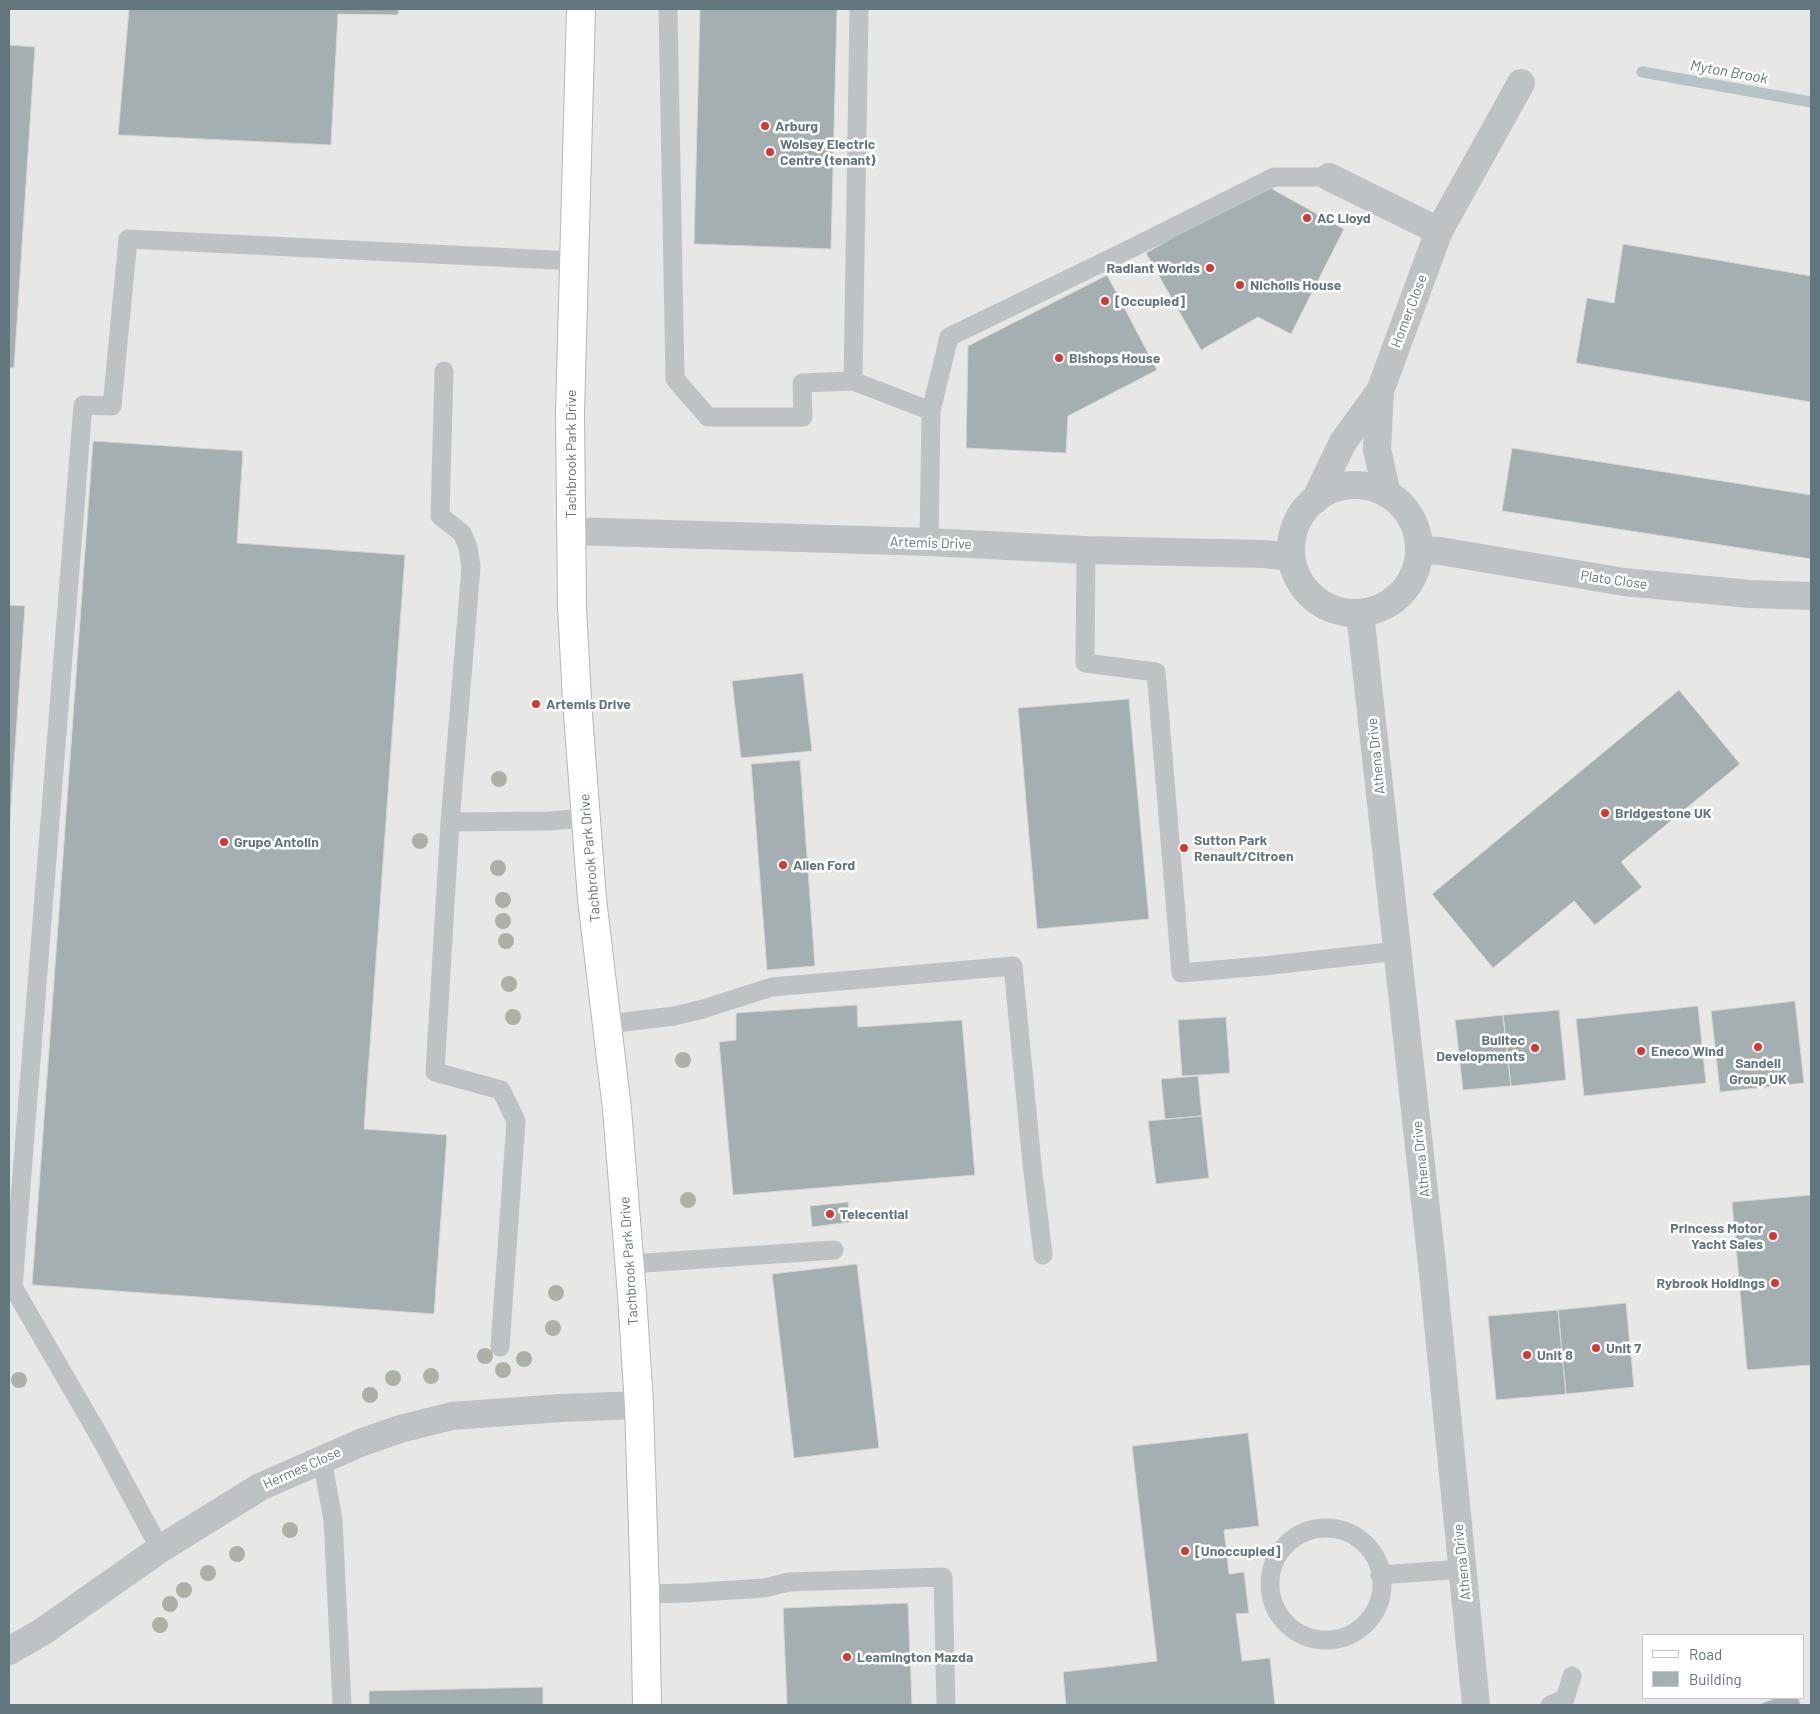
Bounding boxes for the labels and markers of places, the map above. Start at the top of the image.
place label: Arburg [775,118,818,134]
marker: Arburg [759,120,771,132]
place label: Wolsey Electric Centre (tenant) [780,136,875,168]
marker: Wolsey Electric Centre (tenant) [764,146,776,158]
place label: AC Lloyd [1317,210,1371,226]
marker: AC Lloyd [1301,212,1313,224]
place label: Radiant Worlds [1106,260,1200,276]
marker: Radiant Worlds [1204,262,1216,274]
place label: Nicholls House [1250,277,1341,293]
marker: Nicholls House [1234,279,1246,291]
place label: [Occupied] [1115,293,1185,309]
marker: [Occupied] [1099,295,1111,307]
place label: Bishops House [1069,350,1160,366]
marker: Bishops House [1053,352,1065,364]
place label: Artemis Drive [546,696,631,712]
marker: Artemis Drive [530,698,542,710]
place label: Bridgestone UK [1615,805,1712,821]
marker: Bridgestone UK [1599,807,1611,819]
place label: Sutton Park Renault/Citroen [1194,832,1294,864]
place label: Grupo Antolin [234,834,319,850]
marker: Grupo Antolin [218,836,230,848]
marker: Sutton Park Renault/Citroen [1178,842,1190,854]
place label: Allen Ford [793,857,855,873]
marker: Allen Ford [777,859,789,871]
place label: Builtec Developments [1436,1032,1525,1064]
marker: Sandell Group UK [1752,1041,1764,1053]
marker: Builtec Developments [1529,1042,1541,1054]
place label: Eneco Wind [1651,1043,1724,1059]
marker: Eneco Wind [1635,1045,1647,1057]
place label: Sandell Group UK [1729,1055,1787,1088]
place label: Telecential [840,1206,908,1222]
marker: Telecential [824,1208,836,1220]
place label: Princess Motor Yacht Sales [1670,1220,1763,1252]
marker: Princess Motor Yacht Sales [1767,1230,1779,1242]
place label: Rybrook Holdings [1656,1275,1765,1291]
marker: Rybrook Holdings [1769,1277,1781,1289]
place label: Unit 7 [1606,1340,1641,1356]
marker: Unit 7 [1590,1342,1602,1354]
place label: Unit 8 [1537,1347,1573,1363]
marker: Unit 8 [1521,1349,1533,1361]
place label: [Unoccupied] [1195,1543,1281,1559]
marker: [Unoccupied] [1179,1545,1191,1557]
place label: Leamington Mazda [857,1649,973,1665]
marker: Leamington Mazda [841,1651,853,1663]

